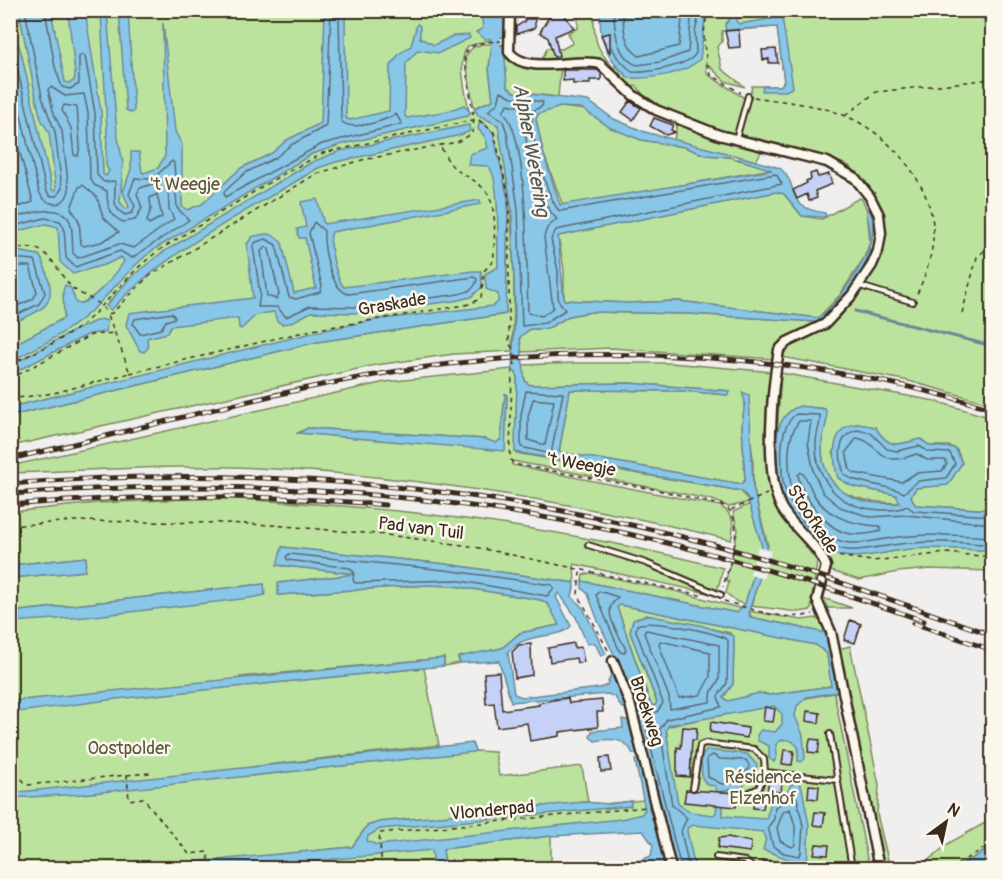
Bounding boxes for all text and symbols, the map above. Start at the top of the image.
water label: Alpher Wetering [508,82,556,220]
park label: 't Weegje [150,173,220,196]
street label: Graskade [356,287,428,322]
street label: 't Weegje [544,447,617,482]
street label: Stoofkade [782,480,844,558]
street label: Pad van Tuil [377,512,465,545]
street label: Broekweg [624,673,669,749]
park label: Oostpolder [87,737,171,760]
park label: Résidence Elzenhof [725,766,802,810]
north arrow [916,792,976,852]
street label: Vlonderpad [449,795,535,826]
text: N [944,799,964,822]

